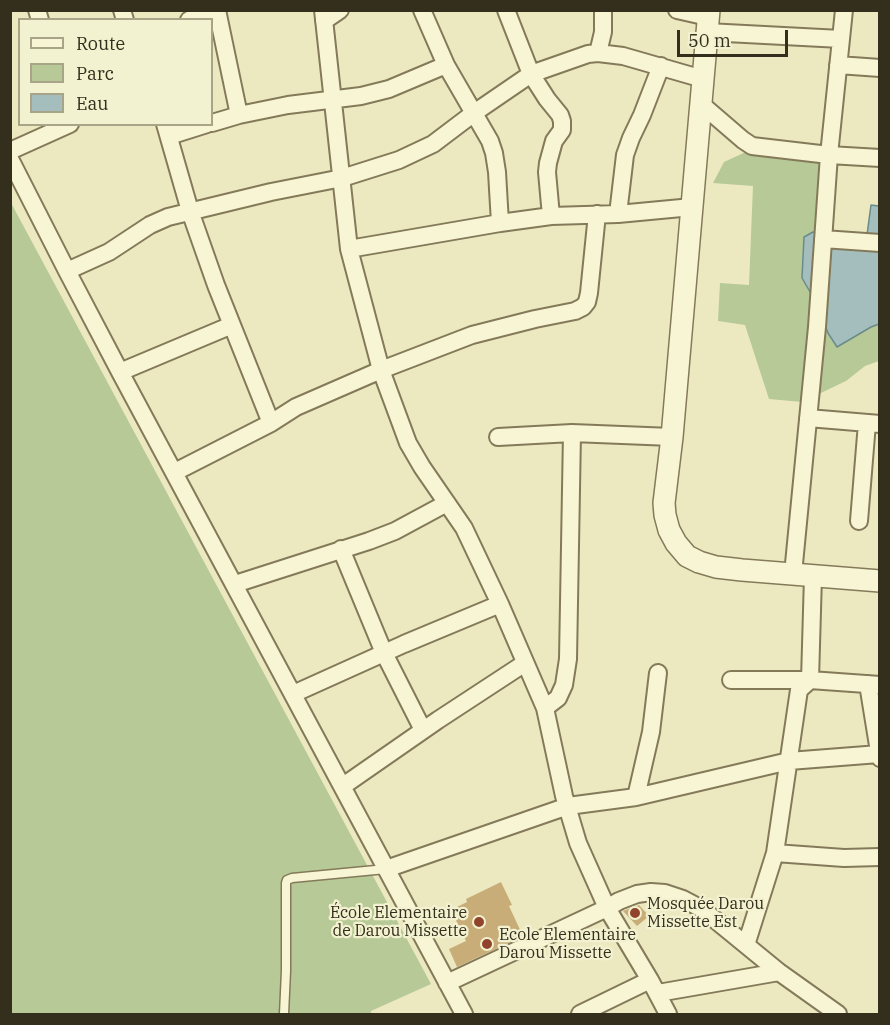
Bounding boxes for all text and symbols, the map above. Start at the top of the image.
legend [18,18,213,126]
scale bar [680,18,791,56]
text: 50 m [688,29,731,52]
text: Route [76,32,125,55]
text: Parc [76,62,114,85]
text: Eau [76,92,108,115]
place label: Mosquée Darou Missette Est [647,894,764,932]
place label: École Elementaire de Darou Missette [330,903,467,941]
marker: Mosquée Darou Missette Est [628,906,642,920]
marker: École Elementaire de Darou Missette [472,915,486,929]
place label: Ecole Elementaire Darou Missette [499,925,636,963]
marker: Ecole Elementaire Darou Missette [480,937,494,951]

